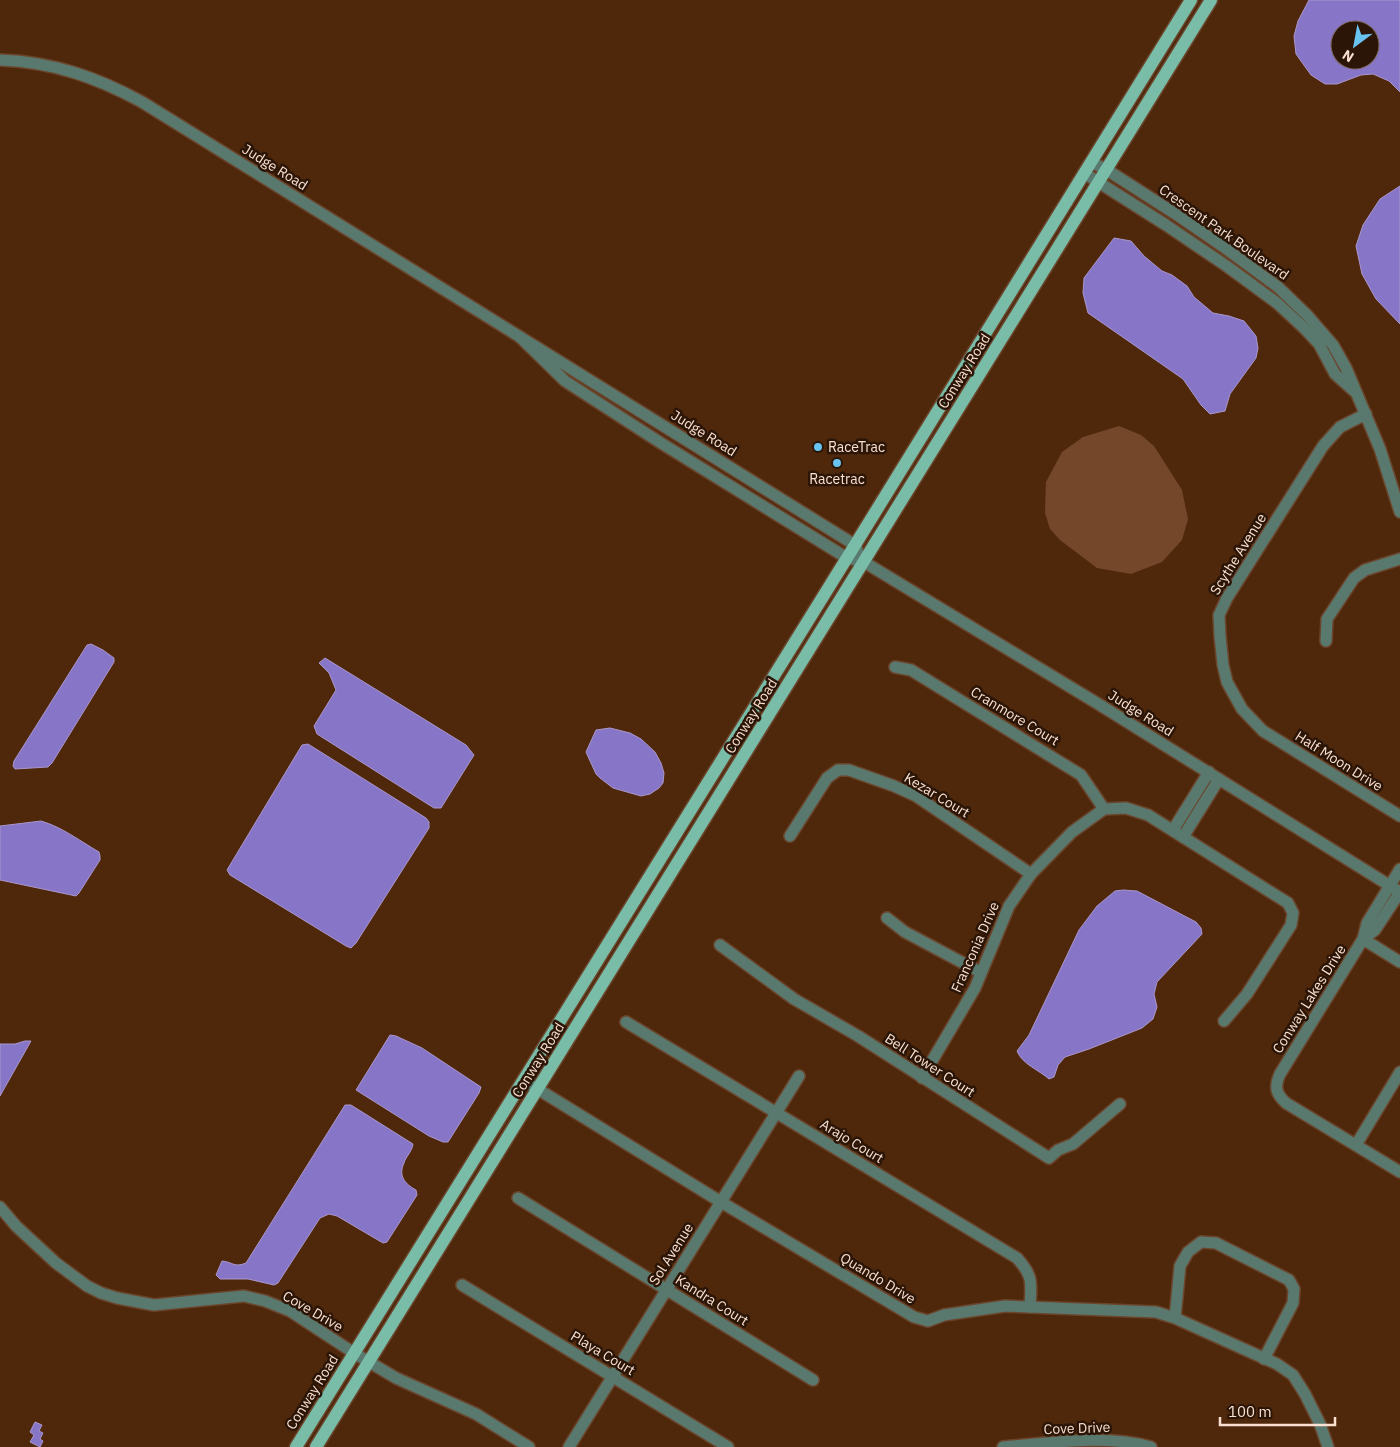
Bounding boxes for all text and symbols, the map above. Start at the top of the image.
north arrow [1330,20,1380,70]
text: N [1339,46,1357,66]
street label: Judge Road [239,140,311,194]
street label: Crescent Park Boulevard [1156,180,1292,284]
street label: Conway Road [934,330,994,412]
street label: Judge Road [668,406,740,460]
place label: RaceTrac [828,438,885,456]
marker: RaceTrac [812,441,824,453]
marker: Racetrac [831,457,843,469]
place label: Racetrac [809,470,865,488]
street label: Scythe Avenue [1206,510,1270,598]
street label: Conway Road [721,675,781,757]
street label: Cranmore Court [968,683,1063,749]
street label: Judge Road [1105,686,1177,740]
street label: Half Moon Drive [1292,727,1386,795]
street label: Kezar Court [901,768,973,822]
street label: Franconia Drive [947,898,1003,995]
street label: Conway Lakes Drive [1268,941,1350,1057]
street label: Conway Road [508,1019,568,1101]
street label: Bell Tower Court [882,1029,979,1101]
street label: Arajo Court [817,1115,887,1167]
street label: Sol Avenue [645,1219,697,1288]
street label: Quando Drive [837,1248,919,1308]
street label: Kandra Court [672,1270,752,1330]
street label: Cove Drive [280,1287,347,1336]
street label: Playa Court [568,1327,639,1379]
street label: Conway Road [282,1351,342,1433]
scale bar [1220,1394,1335,1426]
text: 100 m [1228,1402,1272,1421]
street label: Cove Drive [1043,1418,1111,1438]

